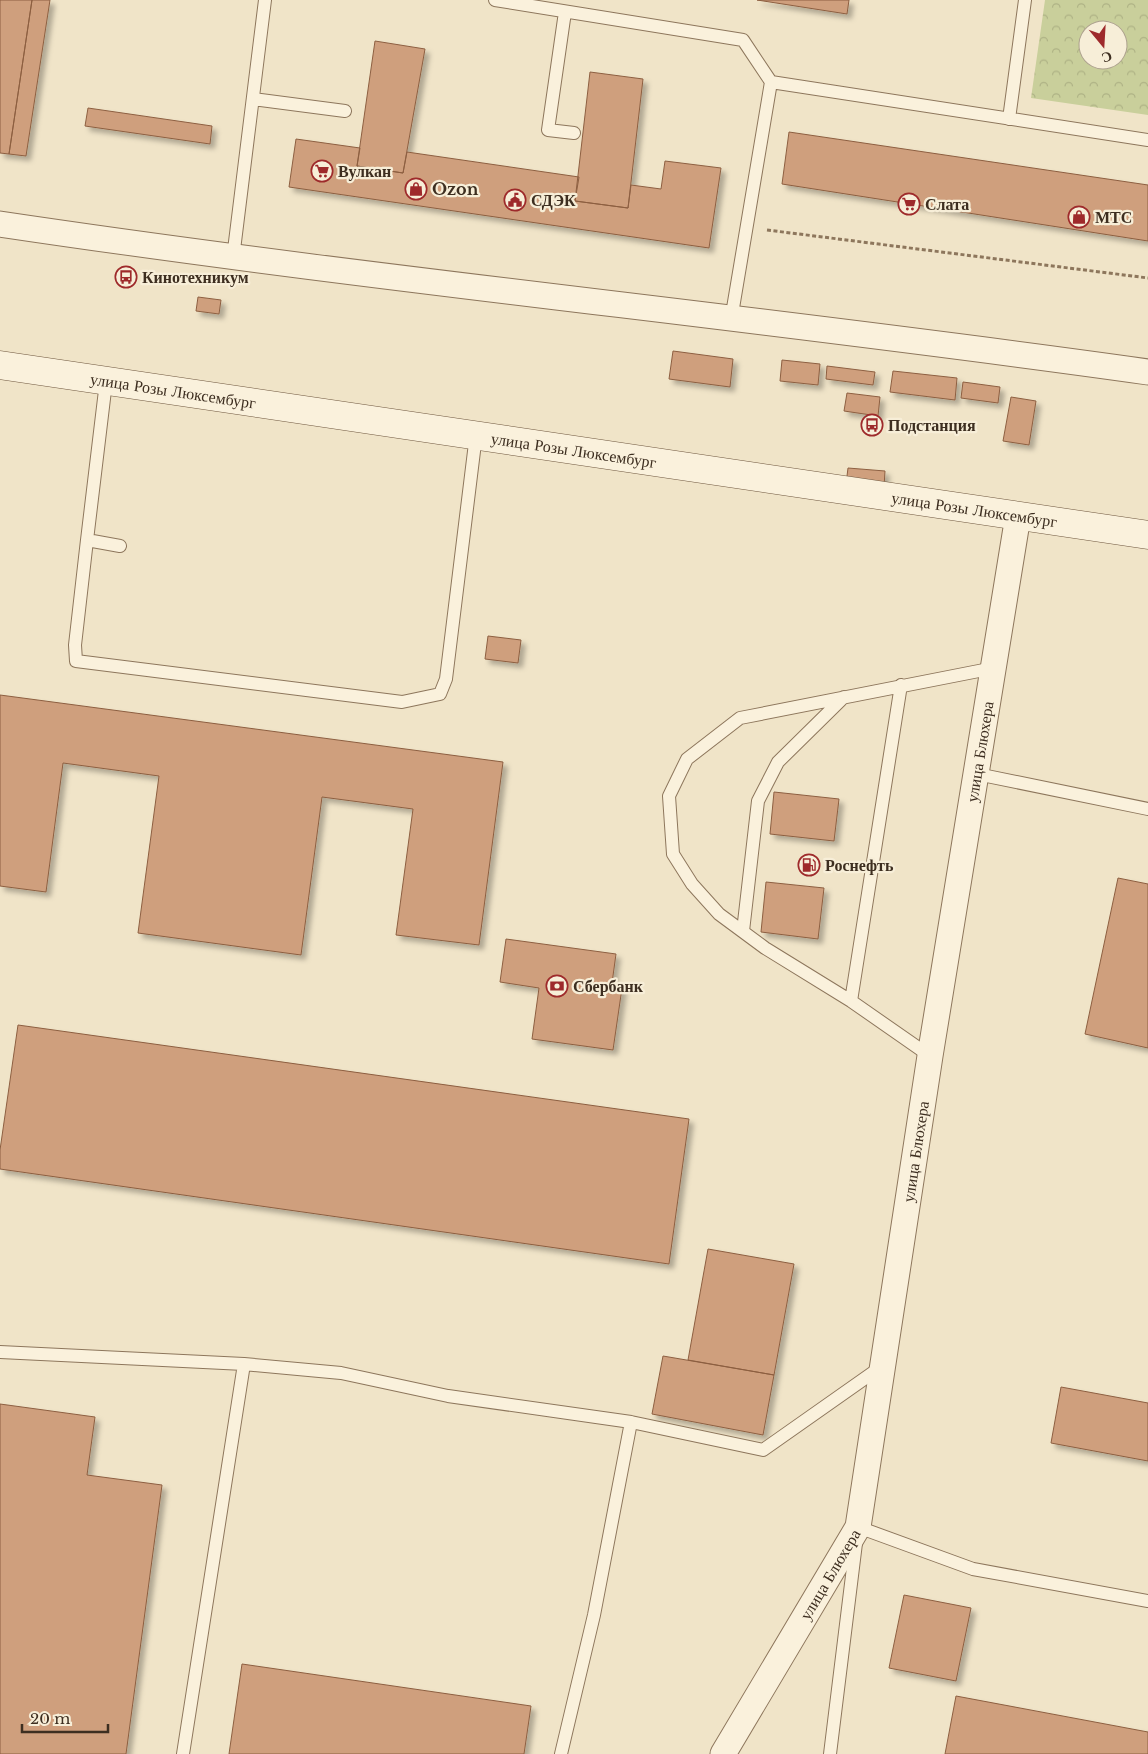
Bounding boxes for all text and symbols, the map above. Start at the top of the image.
north arrow [1078,20,1128,70]
text: С [1099,47,1115,67]
supermarket icon: Вулкан [310,159,334,183]
place label: Вулкан [338,161,391,181]
shop icon: Ozon [404,177,428,201]
place label: Ozon [432,179,479,199]
public building icon: СДЭК [503,188,527,212]
place label: СДЭК [531,190,576,210]
supermarket icon: Слата [897,192,921,216]
place label: Слата [925,194,969,214]
shop icon: МТС [1067,205,1091,229]
place label: МТС [1095,207,1132,227]
bus stop icon: Кинотехникум [114,265,138,289]
place label: Кинотехникум [142,267,249,287]
street label: улица Розы Люксембург [89,369,258,413]
bus stop icon: Подстанция [860,413,884,437]
place label: Подстанция [888,415,976,435]
street label: улица Розы Люксембург [490,428,658,472]
street label: улица Розы Люксембург [890,487,1059,531]
street label: улица Блюхера [962,700,998,804]
fuel station icon: Роснефть [797,853,821,877]
place label: Роснефть [825,855,894,875]
bank icon: Сбербанк [545,974,569,998]
place label: Сбербанк [573,976,644,996]
street label: улица Блюхера [898,1099,933,1204]
street label: улица Блюхера [795,1525,865,1623]
scale bar [22,1702,109,1734]
text: 20 m [30,1709,70,1728]

